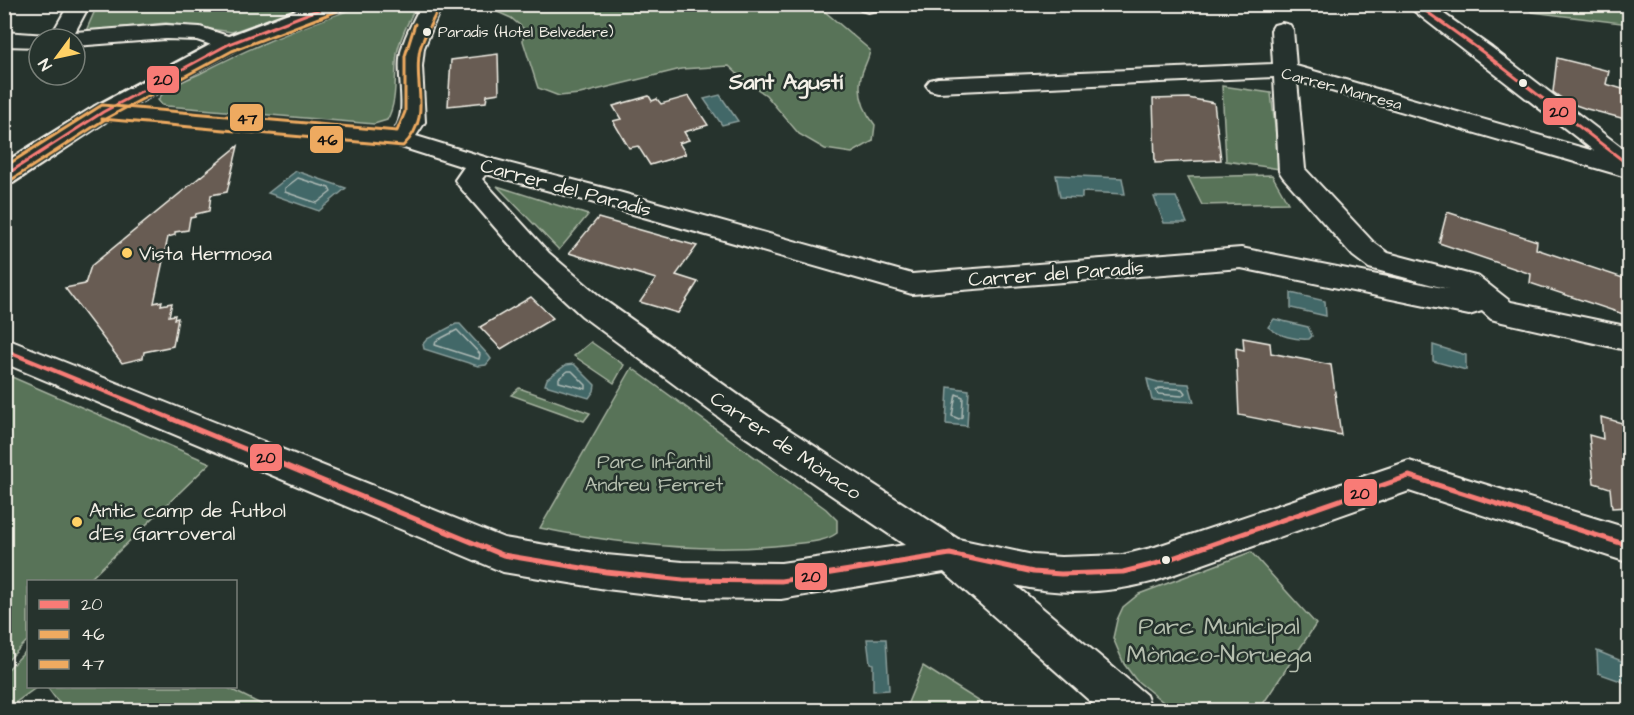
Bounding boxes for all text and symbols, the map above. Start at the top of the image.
place label: Paradis (Hotel Belvedere) [438,22,614,43]
marker: Paradis (Hotel Belvedere) [421,26,433,38]
north arrow [27,27,87,87]
text: N [33,54,57,75]
street label: Carrer Manresa [1279,62,1404,116]
line badge: 20 [146,65,180,94]
district label: Sant Agustí [728,67,844,99]
text: 20 [152,69,173,91]
unlabelled marker [1517,77,1529,89]
line badge: 20 [1542,97,1577,126]
text: 20 [1548,101,1569,123]
line badge: 47 [229,103,264,132]
text: 47 [237,108,258,130]
line badge: 46 [309,125,344,154]
text: 46 [317,129,337,151]
street label: Carrer del Paradís [477,152,654,224]
place label: Vista Hermosa [139,240,272,268]
marker: Vista Hermosa [120,246,134,260]
street label: Carrer del Paradís [967,254,1145,294]
street label: Carrer de Mònaco [704,385,867,507]
line badge: 20 [249,443,283,472]
text: 20 [255,447,276,469]
park label: Parc Infantil Andreu Ferret [585,448,723,499]
line badge: 20 [1343,478,1378,507]
text: 20 [1349,483,1370,505]
place label: Antic camp de futbol d'Es Garroveral [89,497,286,548]
marker: Antic camp de futbol d'Es Garroveral [70,515,84,529]
unlabelled marker [1160,554,1172,566]
line badge: 20 [794,562,828,591]
text: 20 [800,566,821,588]
legend [27,580,237,688]
text: 20 [81,592,103,617]
park label: Parc Municipal Mònaco-Noruega [1126,610,1312,673]
text: 46 [81,622,105,647]
text: 47 [81,652,104,677]

